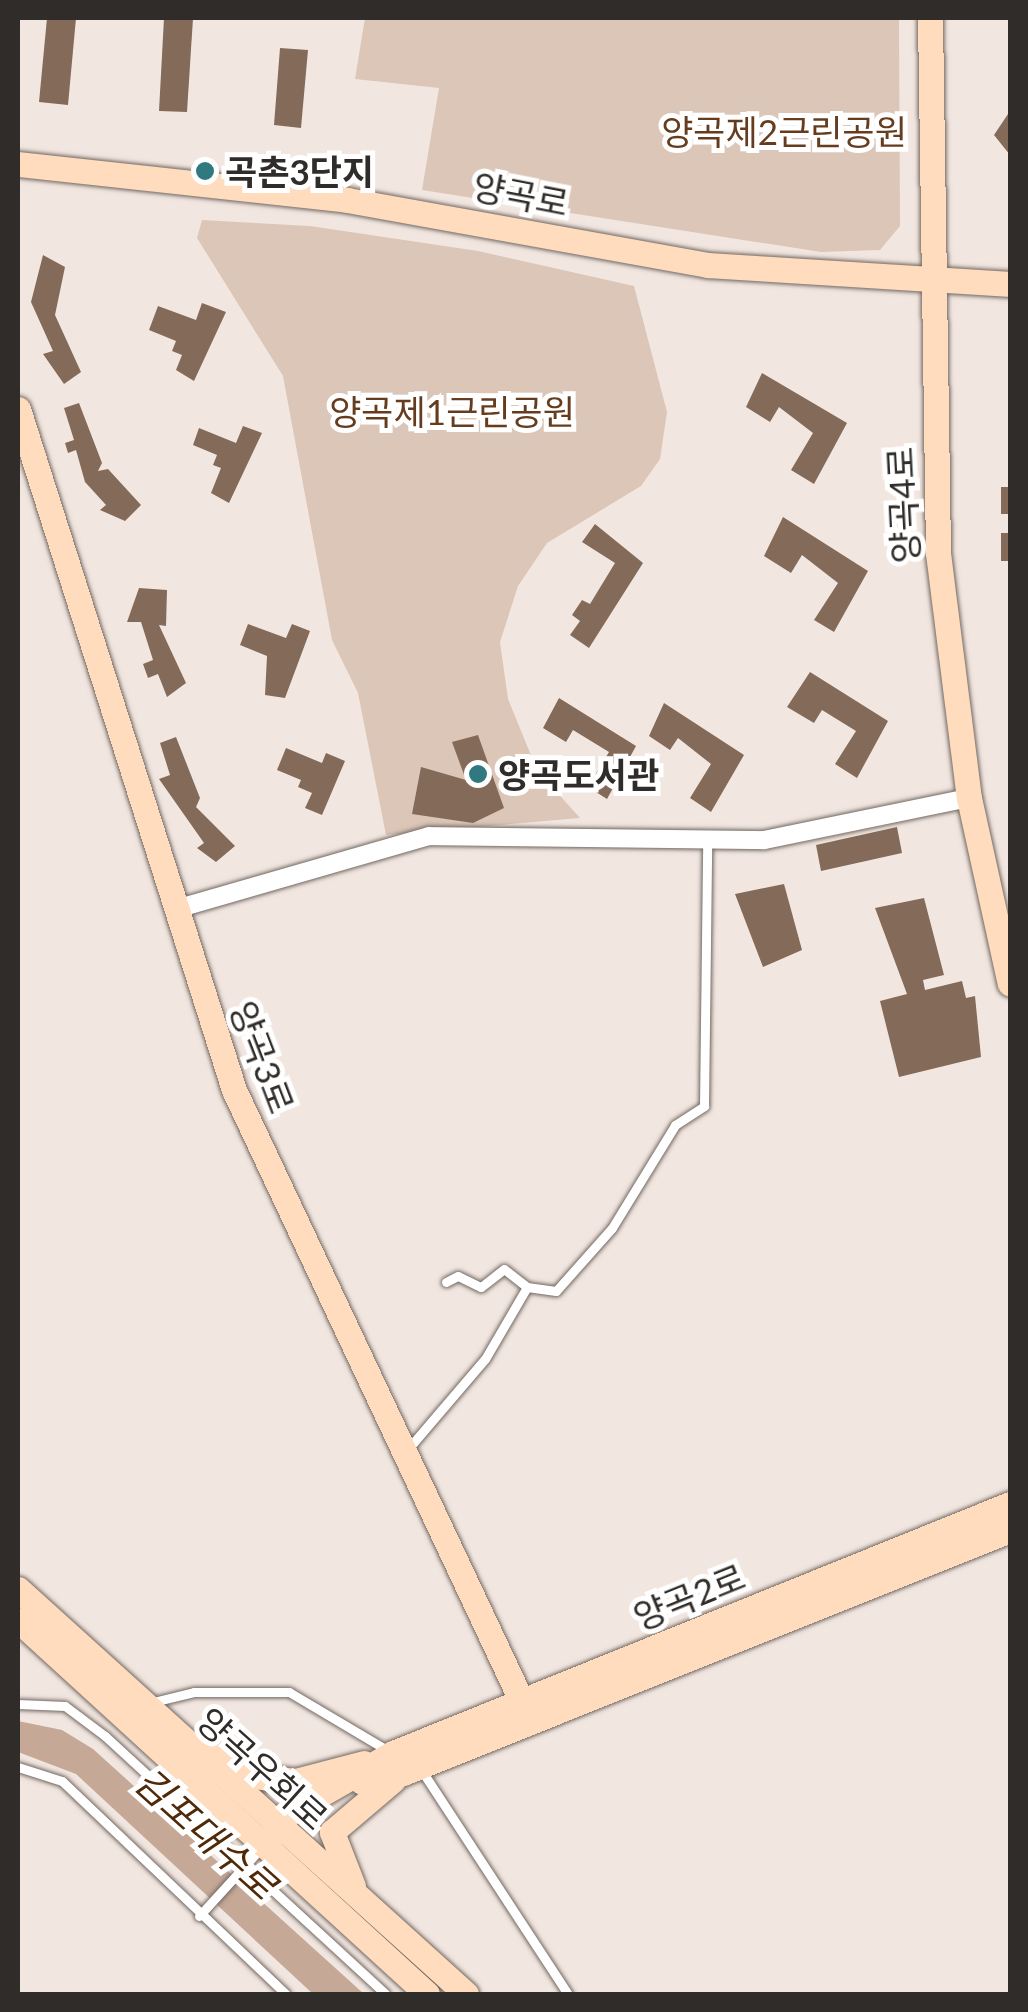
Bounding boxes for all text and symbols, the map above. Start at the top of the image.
park label: 양곡제2근린공원 [661,110,907,152]
place label: 곡촌3단지 [225,150,374,192]
marker: 곡촌3단지 [194,160,216,182]
street label: 양곡로 [470,164,572,224]
park label: 양곡제1근린공원 [329,390,575,432]
street label: 양곡4로 [878,446,926,564]
place label: 양곡도서관 [498,753,659,795]
marker: 양곡도서관 [467,763,489,785]
street label: 양곡3로 [222,995,304,1119]
street label: 양곡2로 [627,1555,751,1637]
street label: 양곡우회로 [189,1699,337,1837]
water label: 김포대수로 [126,1758,286,1908]

